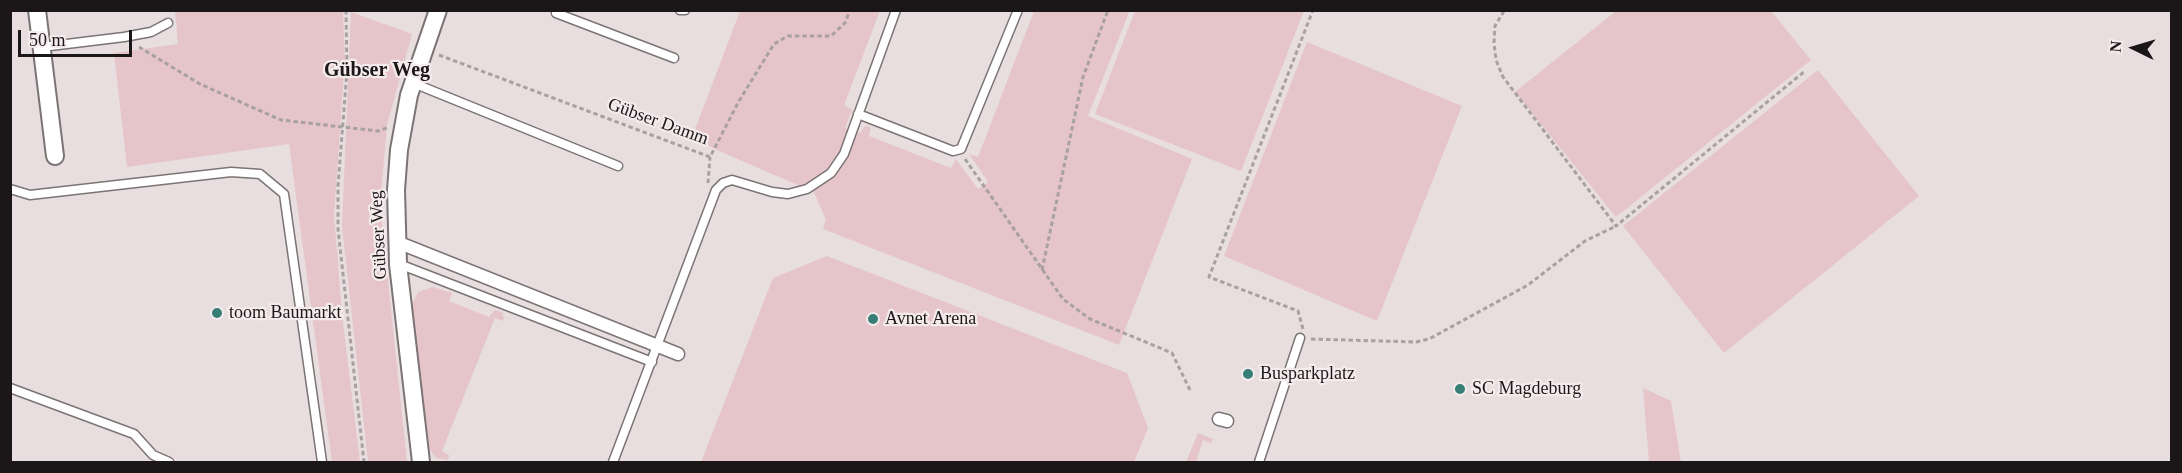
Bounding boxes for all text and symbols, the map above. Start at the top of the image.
scale bar [21,18,135,56]
north arrow [2104,18,2164,78]
text: 50 m [29,30,66,50]
text: N [2107,40,2125,53]
district label: Gübser Weg [324,59,430,83]
street label: Gübser Damm [605,94,711,150]
street label: Gübser Weg [366,190,392,280]
place label: toom Baumarkt [229,302,341,324]
marker: toom Baumarkt [210,306,224,320]
place label: Avnet Arena [885,308,976,330]
marker: Avnet Arena [866,312,880,326]
place label: Busparkplatz [1260,363,1355,385]
marker: Busparkplatz [1241,367,1255,381]
place label: SC Magdeburg [1472,378,1581,400]
marker: SC Magdeburg [1453,382,1467,396]

